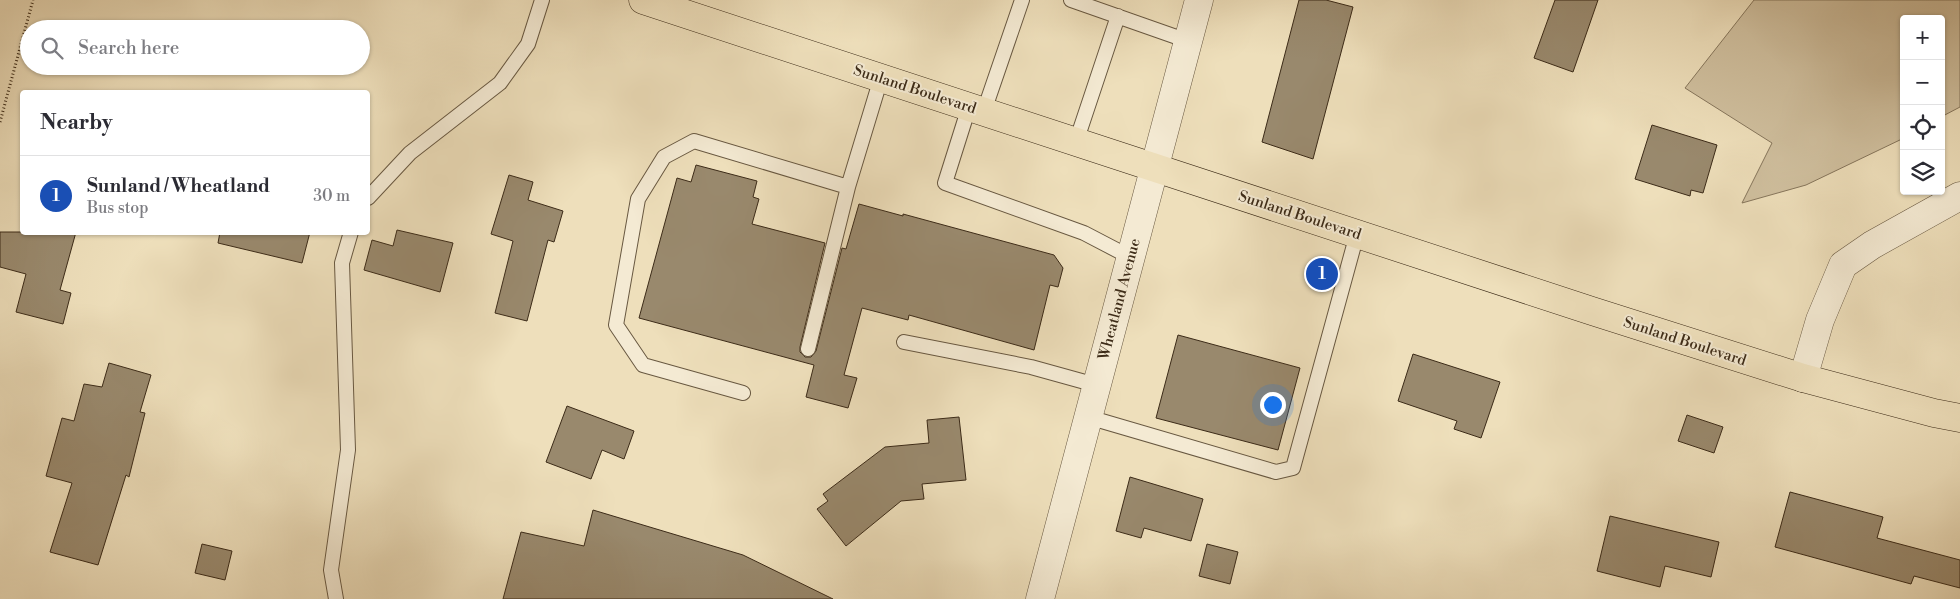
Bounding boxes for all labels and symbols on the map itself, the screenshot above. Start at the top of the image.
street label: Sunland Boulevard [851,61,979,118]
street label: Sunland Boulevard [1236,187,1364,244]
street label: Wheatland Avenue [1094,236,1145,363]
pin: 1 [1306,255,1338,293]
street label: Sunland Boulevard [1621,313,1749,370]
your location [1260,392,1286,418]

